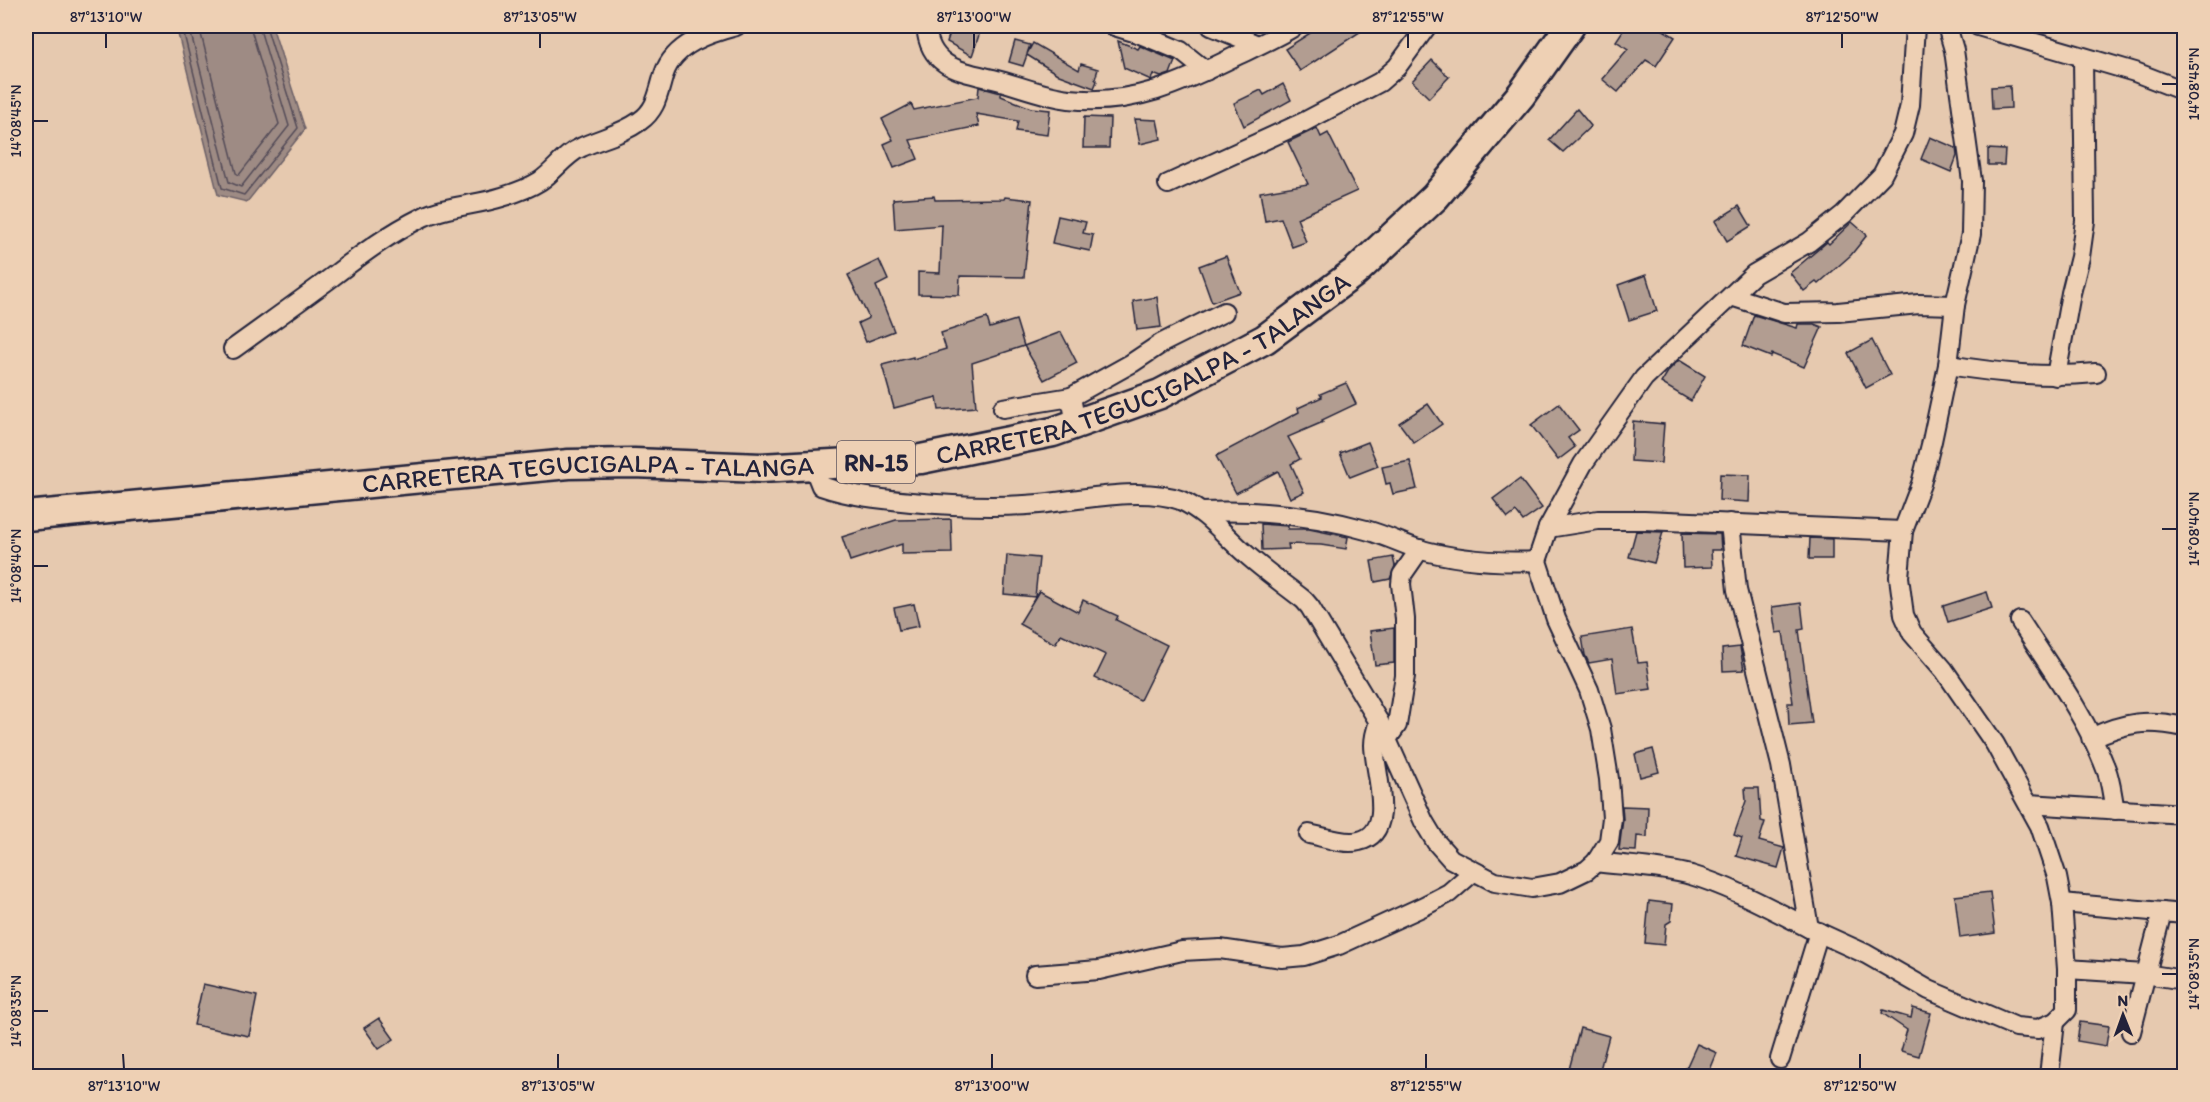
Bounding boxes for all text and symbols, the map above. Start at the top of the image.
text: 87°13'10"W [70,8,142,26]
text: 87°13'05"W [503,8,577,26]
text: 87°13'00"W [937,8,1012,26]
text: 87°12'55"W [1372,8,1444,26]
text: 87°12'50"W [1805,8,1879,26]
text: 14°08'45"N [2185,47,2203,121]
text: 14°08'45"N [7,84,25,158]
street label: CARRETERA TEGUCIGALPA - TALANGA [933,265,1357,472]
road number: RN-15 [837,441,915,483]
street label: CARRETERA TEGUCIGALPA - TALANGA [360,447,815,500]
text: 14°08'40"N [2185,492,2203,566]
text: 14°08'40"N [7,529,25,603]
text: 14°08'35"N [2185,938,2203,1010]
text: 14°08'35"N [7,975,25,1047]
north arrow [2093,985,2153,1045]
text: N [2117,991,2128,1010]
text: 87°13'10"W [88,1077,160,1095]
text: 87°13'05"W [521,1077,595,1095]
text: 87°13'00"W [955,1077,1030,1095]
text: 87°12'55"W [1390,1077,1462,1095]
text: 87°12'50"W [1823,1077,1897,1095]

